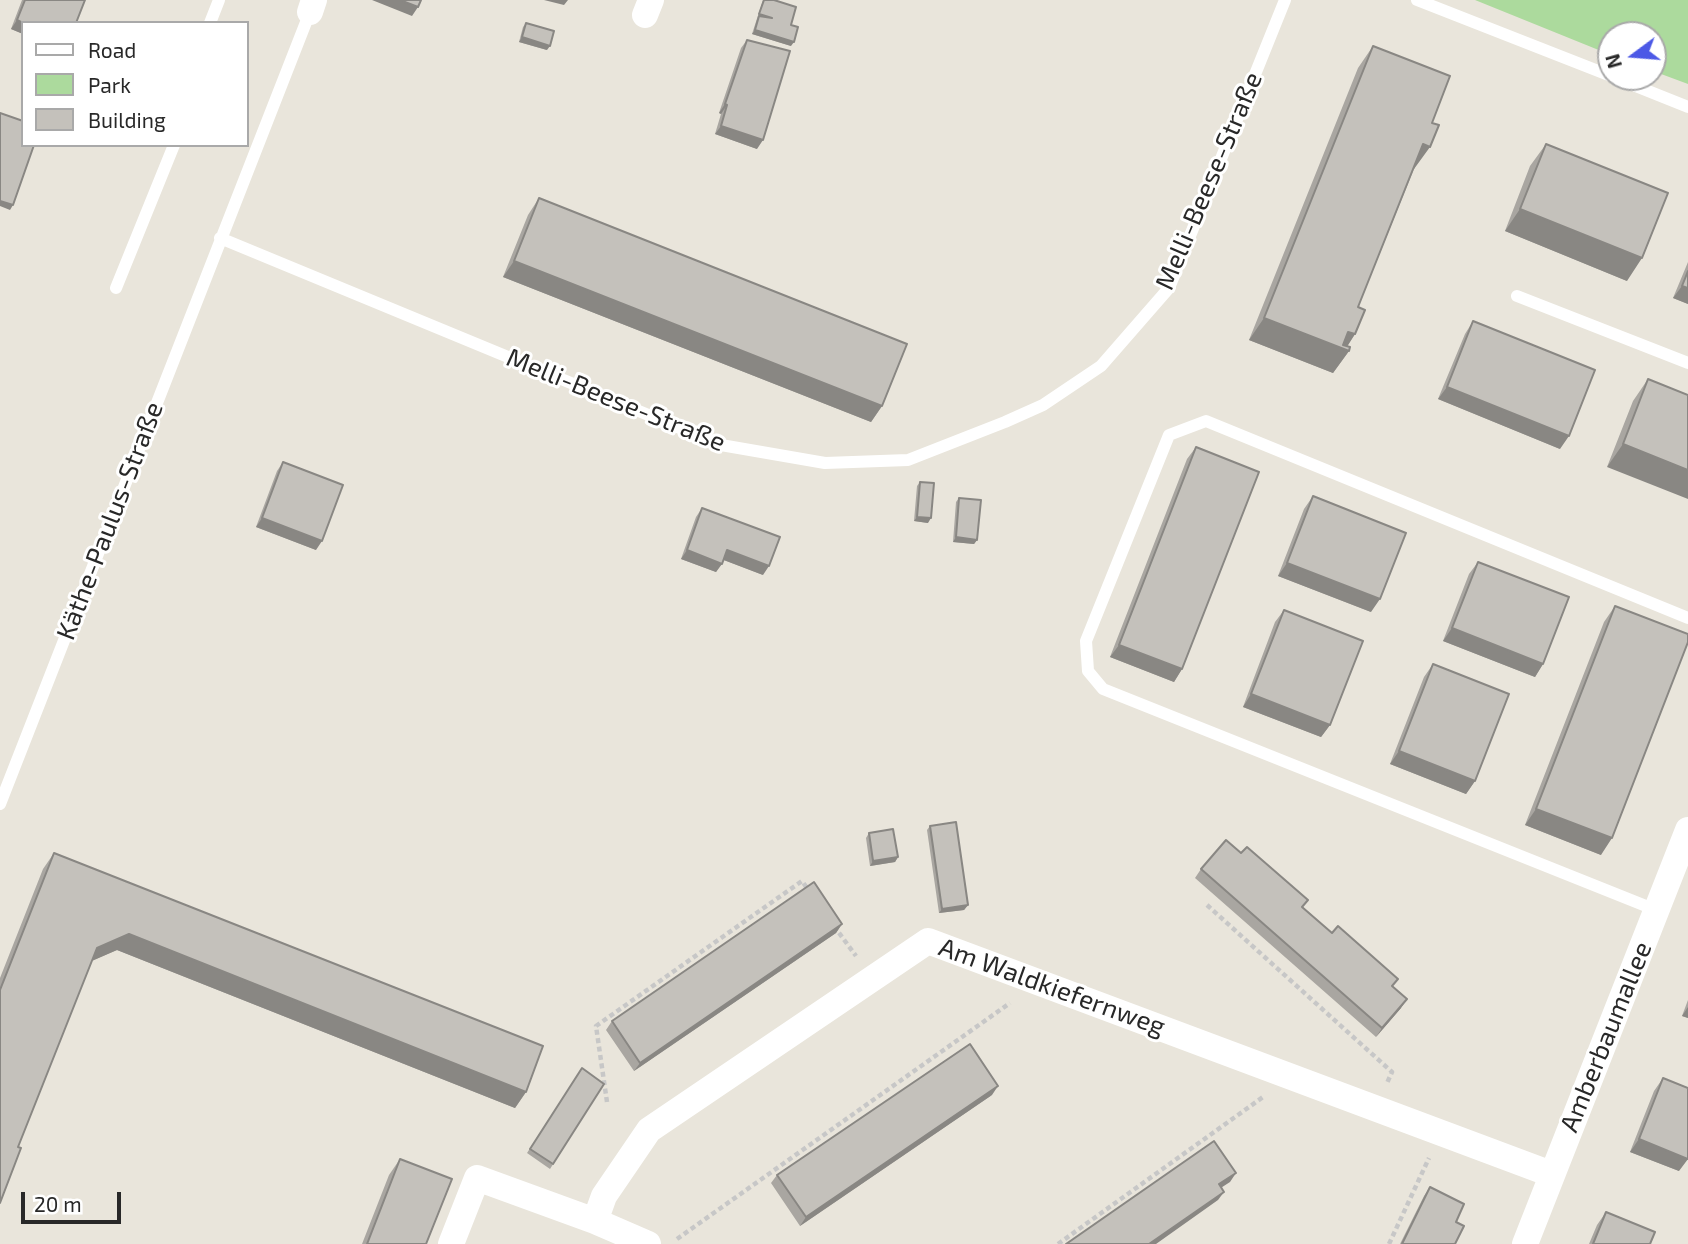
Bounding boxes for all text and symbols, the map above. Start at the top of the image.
legend [21,21,248,147]
north arrow [1597,21,1667,91]
text: Road [88,37,136,62]
text: N [1600,52,1626,71]
street label: Melli-Beese-Straße [1149,67,1269,295]
text: Park [88,72,131,97]
text: Building [88,107,166,132]
street label: Melli-Beese-Straße [502,342,730,458]
street label: Käthe-Paulus-Straße [50,398,170,644]
street label: Am Waldkiefernweg [935,932,1169,1042]
street label: Amberbaumallee [1554,937,1658,1137]
scale bar [24,1178,124,1222]
text: 20 m [34,1191,82,1216]

